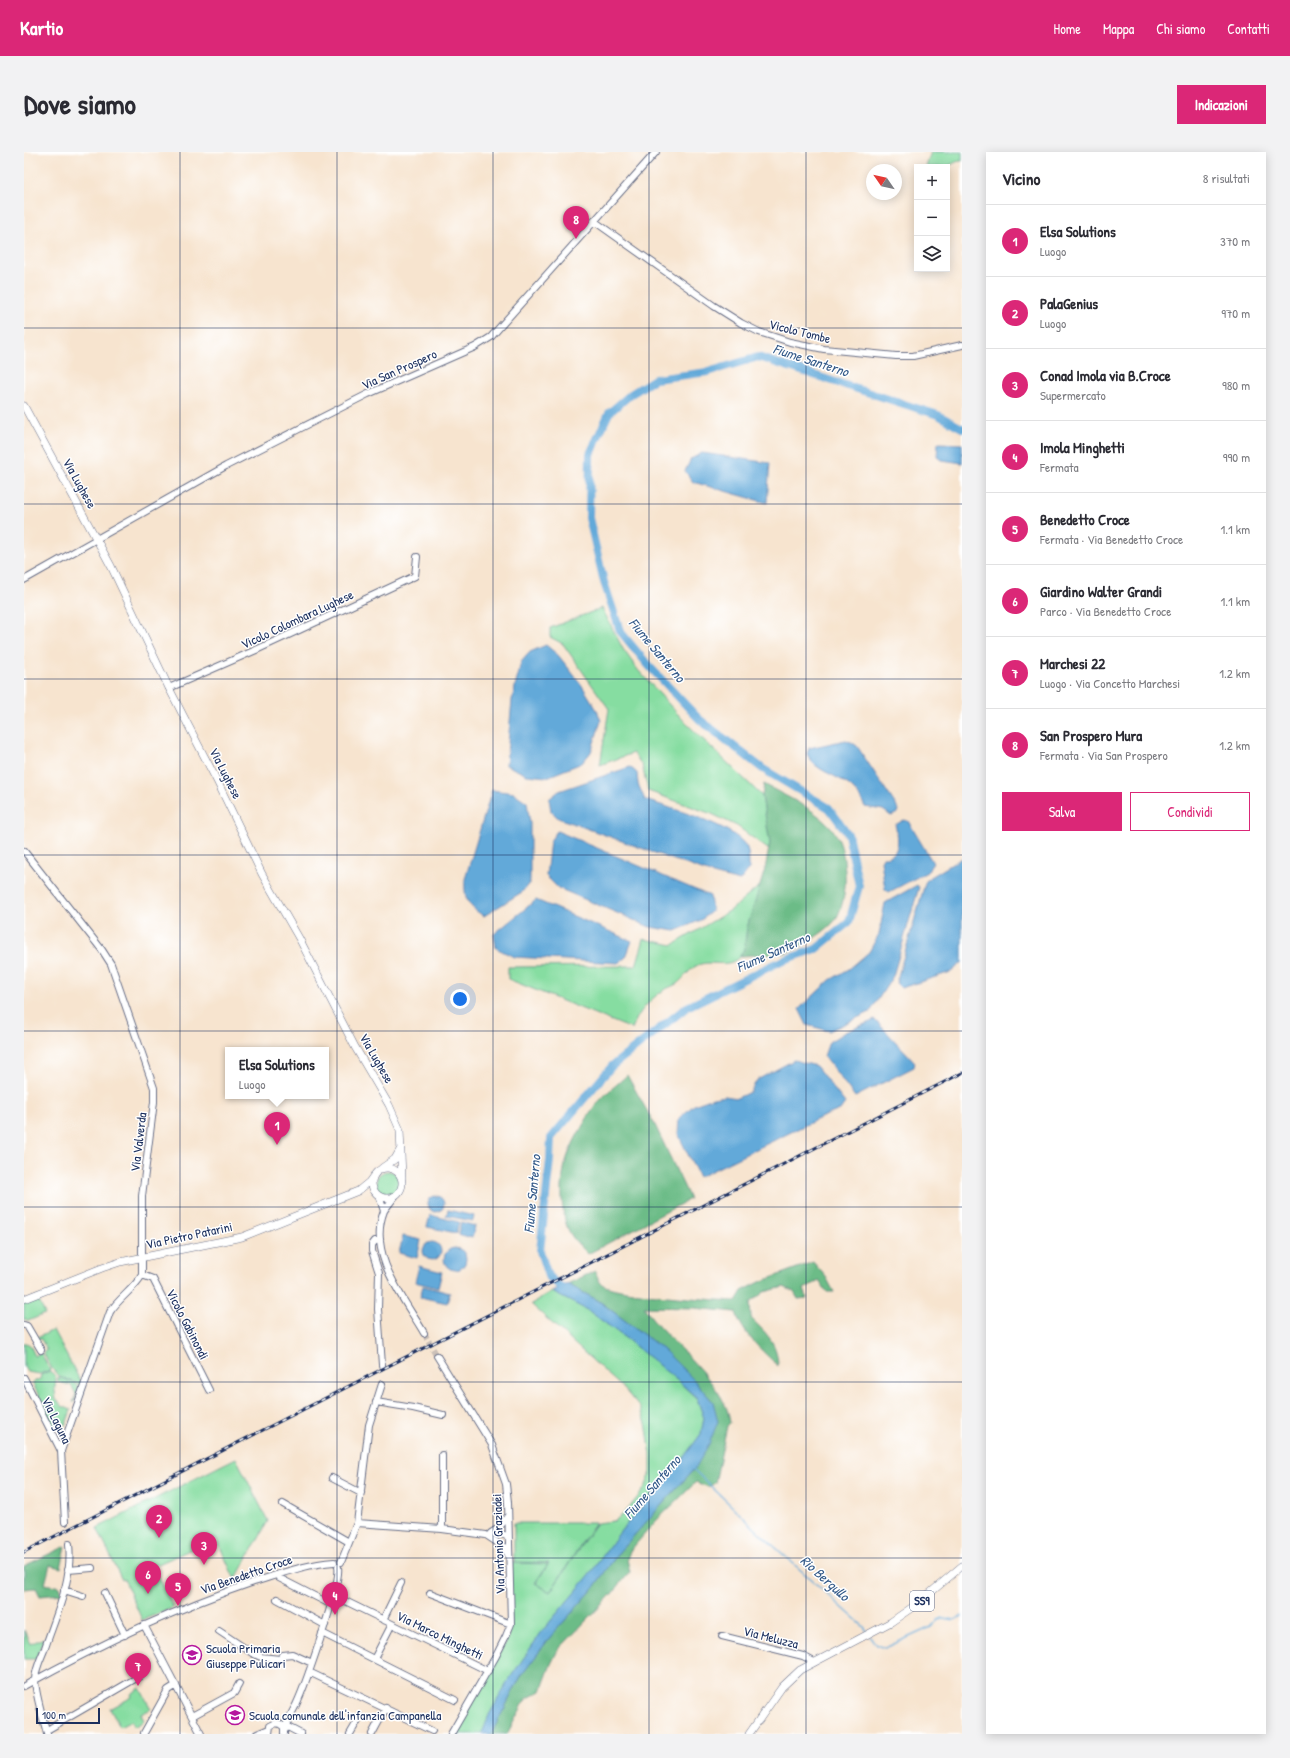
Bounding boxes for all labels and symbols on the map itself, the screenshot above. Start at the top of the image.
north arrow [866,164,902,200]
pin: 8 [563,206,589,239]
street label: Vicolo Tombe [767,315,833,347]
water label: Fiume Santerno [771,338,853,381]
street label: Via San Prospero [358,344,440,394]
street label: Via Lughese [59,455,101,511]
street label: Vicolo Colombara Lughese [238,585,356,653]
water label: Fiume Santerno [625,614,691,687]
street label: Via Lughese [206,744,246,802]
water label: Fiume Santerno [733,926,814,976]
your location [450,989,470,1009]
street label: Via Lughese [355,1030,399,1086]
street label: Via Valverda [125,1111,151,1173]
pin: 1 [264,1112,290,1145]
water label: Fiume Santerno [519,1153,544,1234]
street label: Via Pietro Patarini [144,1217,234,1253]
street label: Vicolo Gabinondi [163,1286,213,1362]
street label: Via Laguna [38,1393,76,1447]
water label: Fiume Santerno [619,1450,685,1522]
street label: Via Antonio Graziadei [487,1494,509,1594]
pin: 2 [146,1505,172,1538]
pin: 3 [191,1532,217,1565]
street label: Via Benedetto Croce [198,1550,294,1598]
water label: Rio Bergullo [796,1551,855,1606]
pin: 6 [135,1561,161,1594]
pin: 5 [165,1573,191,1606]
pin: 4 [322,1582,348,1615]
road number: SS9 [910,1591,934,1611]
street label: Via Marco Minghetti [394,1606,486,1664]
street label: Via Meluzza [742,1621,800,1653]
place label: Scuola Primaria Giuseppe Pulicari [206,1639,286,1672]
school or university icon: Scuola Primaria Giuseppe Pulicari [181,1644,203,1666]
pin: 7 [125,1653,151,1686]
school or university icon: Scuola comunale dell'infanzia Campanella [224,1704,246,1726]
scale bar [36,1706,100,1725]
place label: Scuola comunale dell'infanzia Campanella [249,1706,441,1724]

